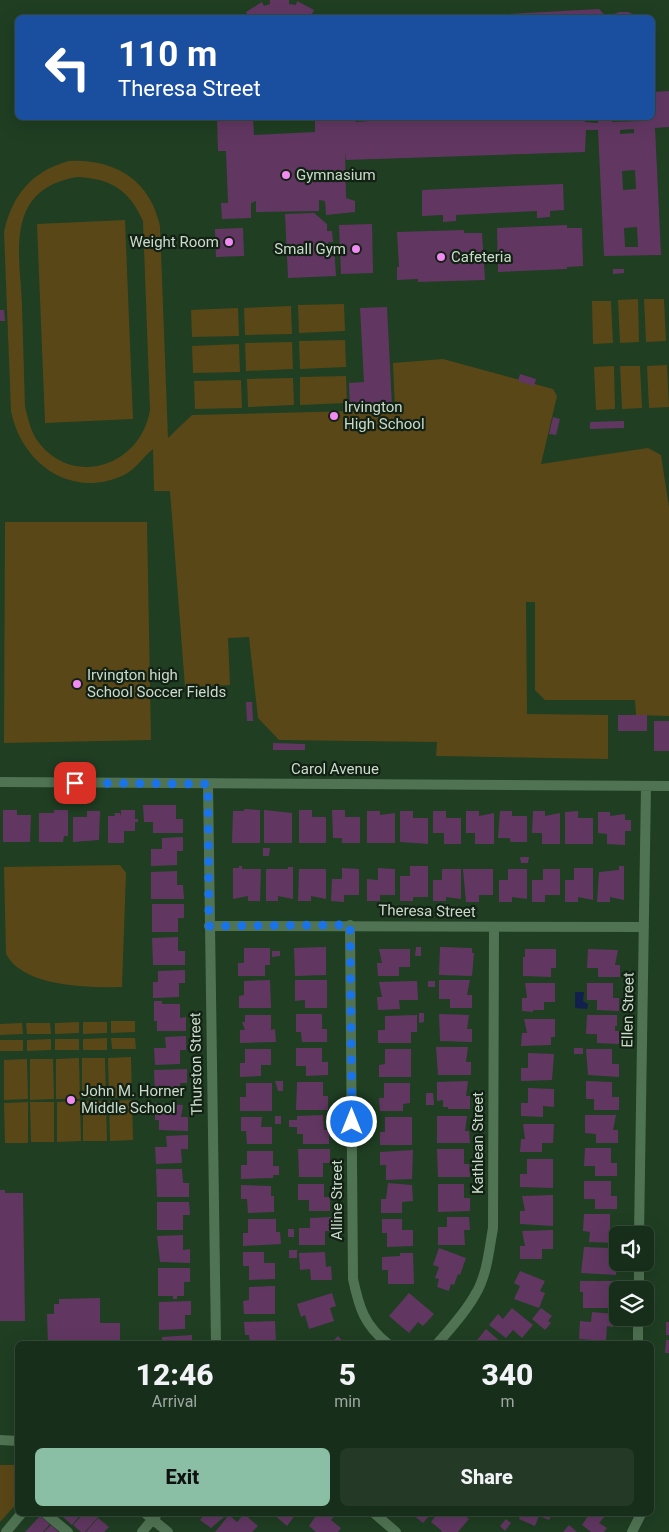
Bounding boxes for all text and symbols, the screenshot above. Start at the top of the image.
text: 110 m [118,34,217,75]
icon: left [35,35,100,100]
text: Theresa Street [118,76,261,101]
place label: Gymnasium [296,166,376,184]
marker: Gymnasium [280,169,292,181]
place label: Weight Room [129,233,219,251]
marker: Weight Room [223,236,235,248]
place label: Small Gym [274,240,346,258]
marker: Small Gym [350,243,362,255]
place label: Cafeteria [451,248,512,266]
marker: Cafeteria [435,251,447,263]
place label: Irvington High School [344,398,425,433]
marker: Irvington High School [328,410,340,422]
place label: Irvington high School Soccer Fields [87,666,226,701]
marker: Irvington high School Soccer Fields [71,678,83,690]
street label: Carol Avenue [291,760,379,778]
pin [54,762,96,804]
icon: arrive [61,769,89,797]
street label: Theresa Street [378,901,476,921]
street label: Ellen Street [618,972,638,1048]
street label: Thurston Street [186,1012,206,1116]
place label: John M. Horner Middle School [81,1082,185,1117]
street label: Kathlean Street [469,1092,487,1194]
marker: John M. Horner Middle School [65,1094,77,1106]
position arrow [325,1095,377,1147]
street label: Alline Street [328,1160,346,1240]
map controls [609,1226,654,1326]
button: sound [609,1226,654,1271]
button: layers [609,1281,654,1326]
text: 12:46 [136,1357,214,1392]
text: 5 [339,1357,356,1392]
text: 340 [481,1357,533,1392]
text: Arrival [152,1392,197,1411]
text: min [334,1392,361,1411]
text: m [500,1392,514,1411]
button: Exit [35,1448,330,1506]
button: Share [340,1448,634,1506]

